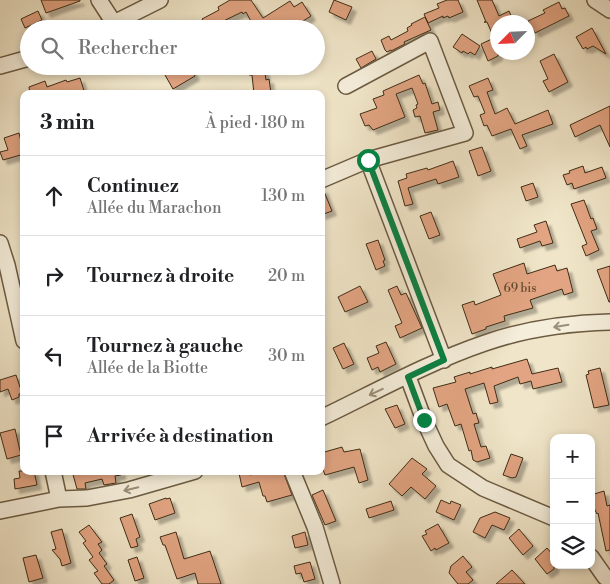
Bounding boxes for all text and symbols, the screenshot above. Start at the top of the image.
north arrow [490,15,535,60]
search box [20,20,325,75]
icon: search [38,34,66,62]
text: Rechercher [78,36,177,60]
text: 3 min [40,110,95,136]
text: À pied · 180 m [205,113,305,133]
route start [357,149,380,172]
text: Continuez [87,174,179,198]
icon: ahead [40,182,68,210]
text: 130 m [261,186,305,206]
text: Allée du Marachon [87,198,222,218]
icon: right [40,262,68,290]
text: Tournez à droite [87,264,234,288]
text: 20 m [268,266,305,286]
house number: 69 bis [503,281,537,296]
one-way arrow [554,321,570,331]
text: Tournez à gauche [87,334,243,358]
icon: left [40,342,68,370]
text: 30 m [268,346,305,366]
text: Allée de la Biotte [87,358,208,378]
one-way arrow [369,387,384,397]
route end [413,409,436,432]
icon: arrive [40,422,68,450]
text: Arrivée à destination [87,424,273,448]
map controls [550,434,595,569]
button: + [550,434,595,479]
button: − [550,479,595,524]
one-way arrow [124,485,140,494]
button: layers [550,524,595,569]

